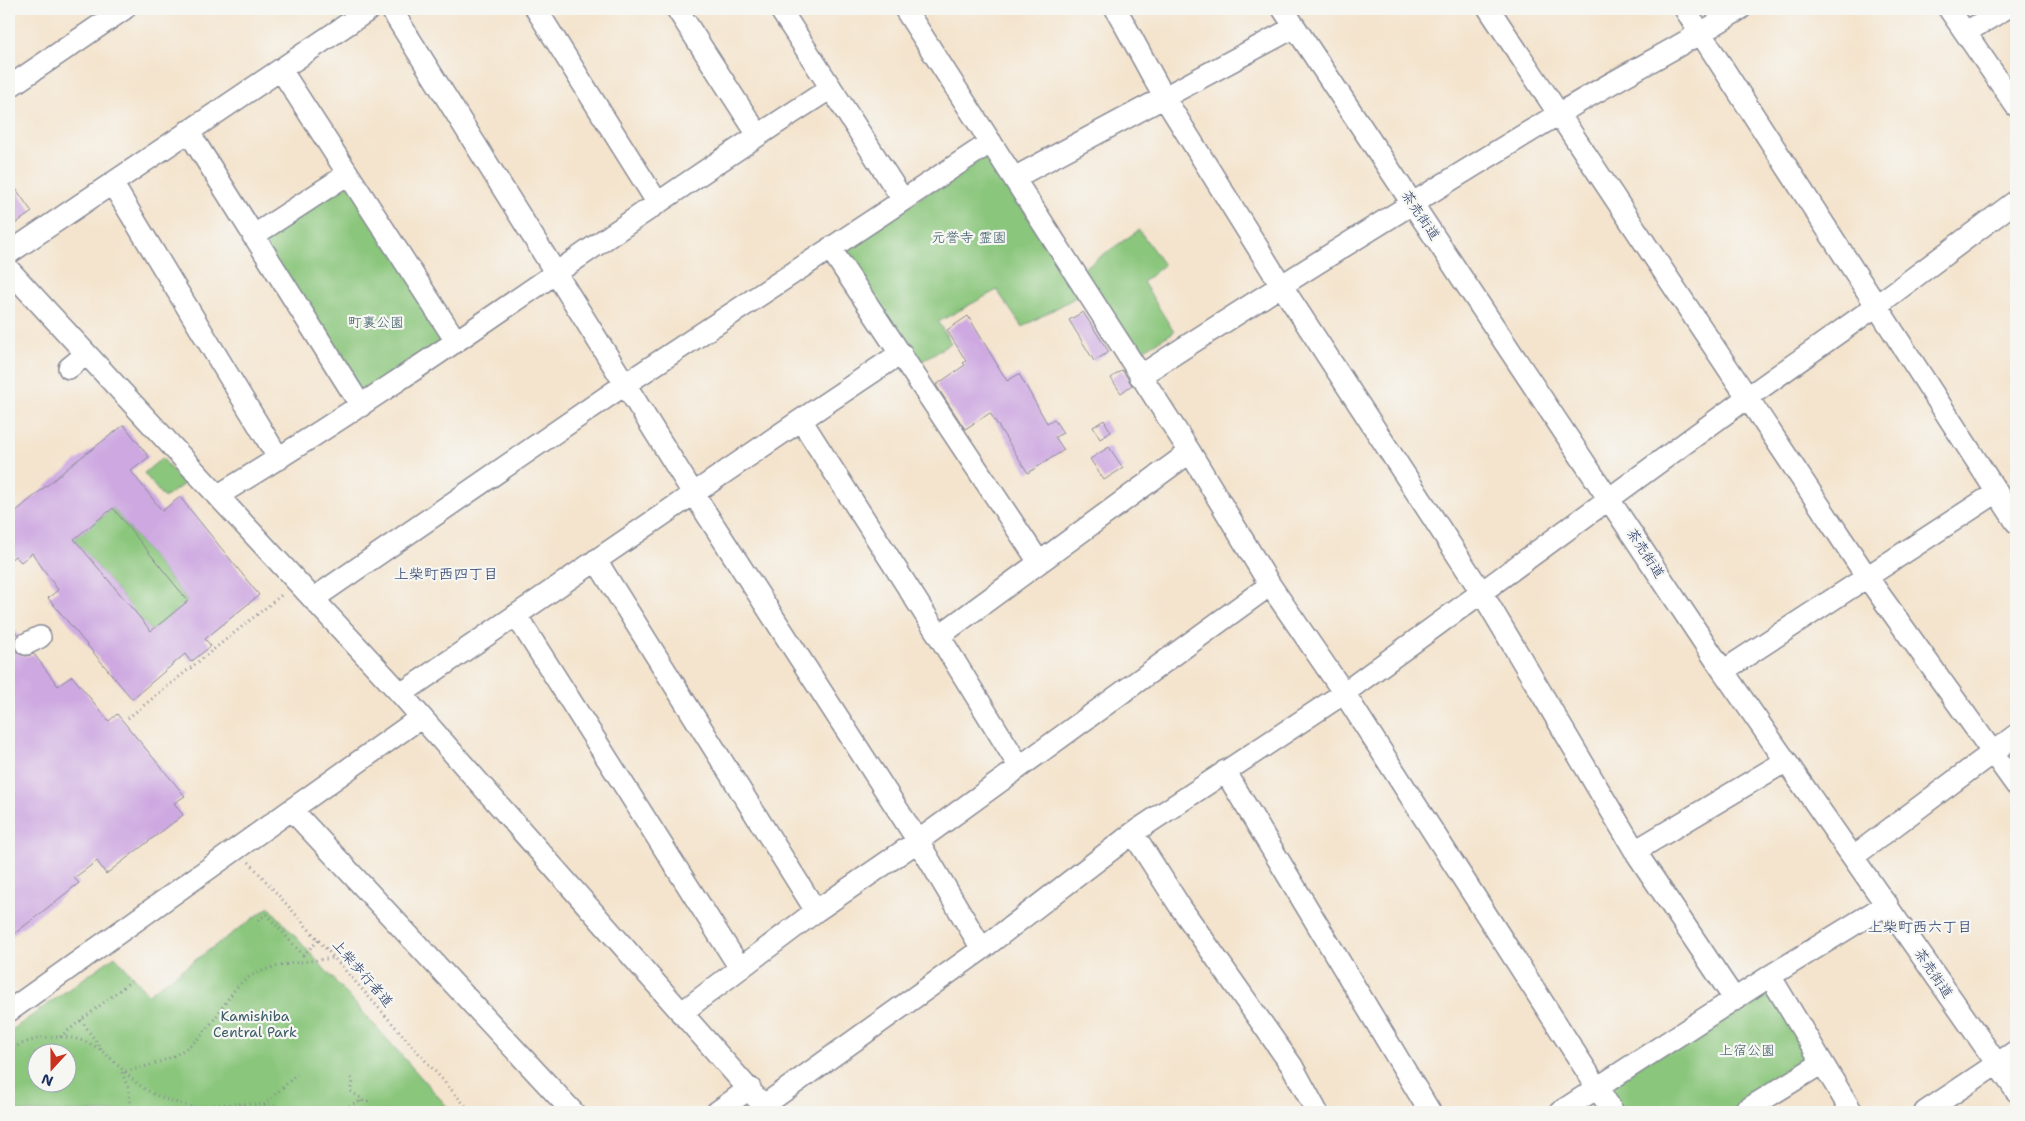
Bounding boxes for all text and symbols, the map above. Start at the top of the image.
street label: 茶売街道 [1398,187,1444,243]
park label: 元誉寺 霊園 [932,228,1006,246]
park label: 町裏公園 [348,313,404,331]
street label: 茶売街道 [1623,525,1669,581]
district label: 上柴町西四丁目 [393,564,499,584]
district label: 上柴町西六丁目 [1867,917,1973,937]
street label: 上柴歩行者道 [329,935,397,1011]
street label: 茶売街道 [1911,945,1957,1001]
park label: Kamishiba Central Park [213,1007,297,1041]
park label: 上宿公園 [1719,1041,1775,1059]
north arrow [28,1044,78,1094]
text: N [39,1070,56,1091]

